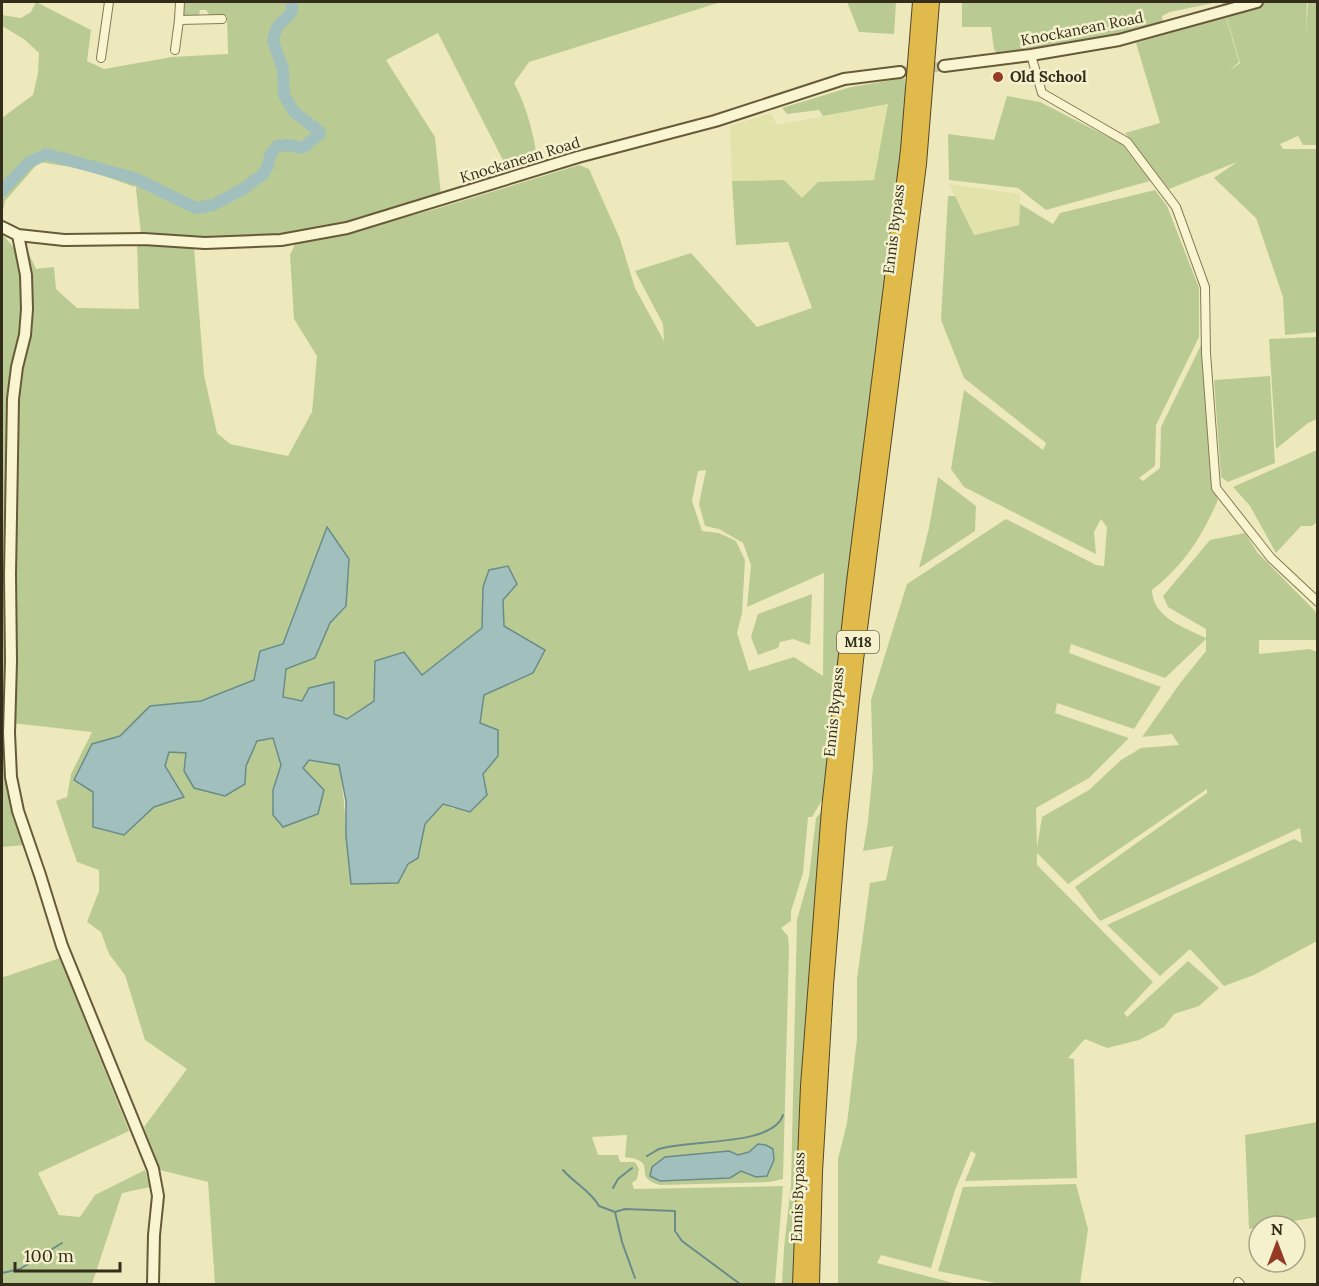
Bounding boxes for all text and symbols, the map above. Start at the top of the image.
street label: Knockanean Road [1019,7,1145,50]
place label: Old School [1010,67,1087,86]
marker: Old School [991,70,1005,84]
street label: Knockanean Road [457,132,582,187]
street label: Ennis Bypass [879,183,908,275]
road number: M18 [837,631,879,653]
street label: Ennis Bypass [819,666,848,758]
street label: Ennis Bypass [786,1151,809,1242]
north arrow [1247,1214,1307,1274]
text: N [1271,1219,1283,1239]
scale bar [15,1235,120,1273]
text: 100 m [24,1244,74,1267]

